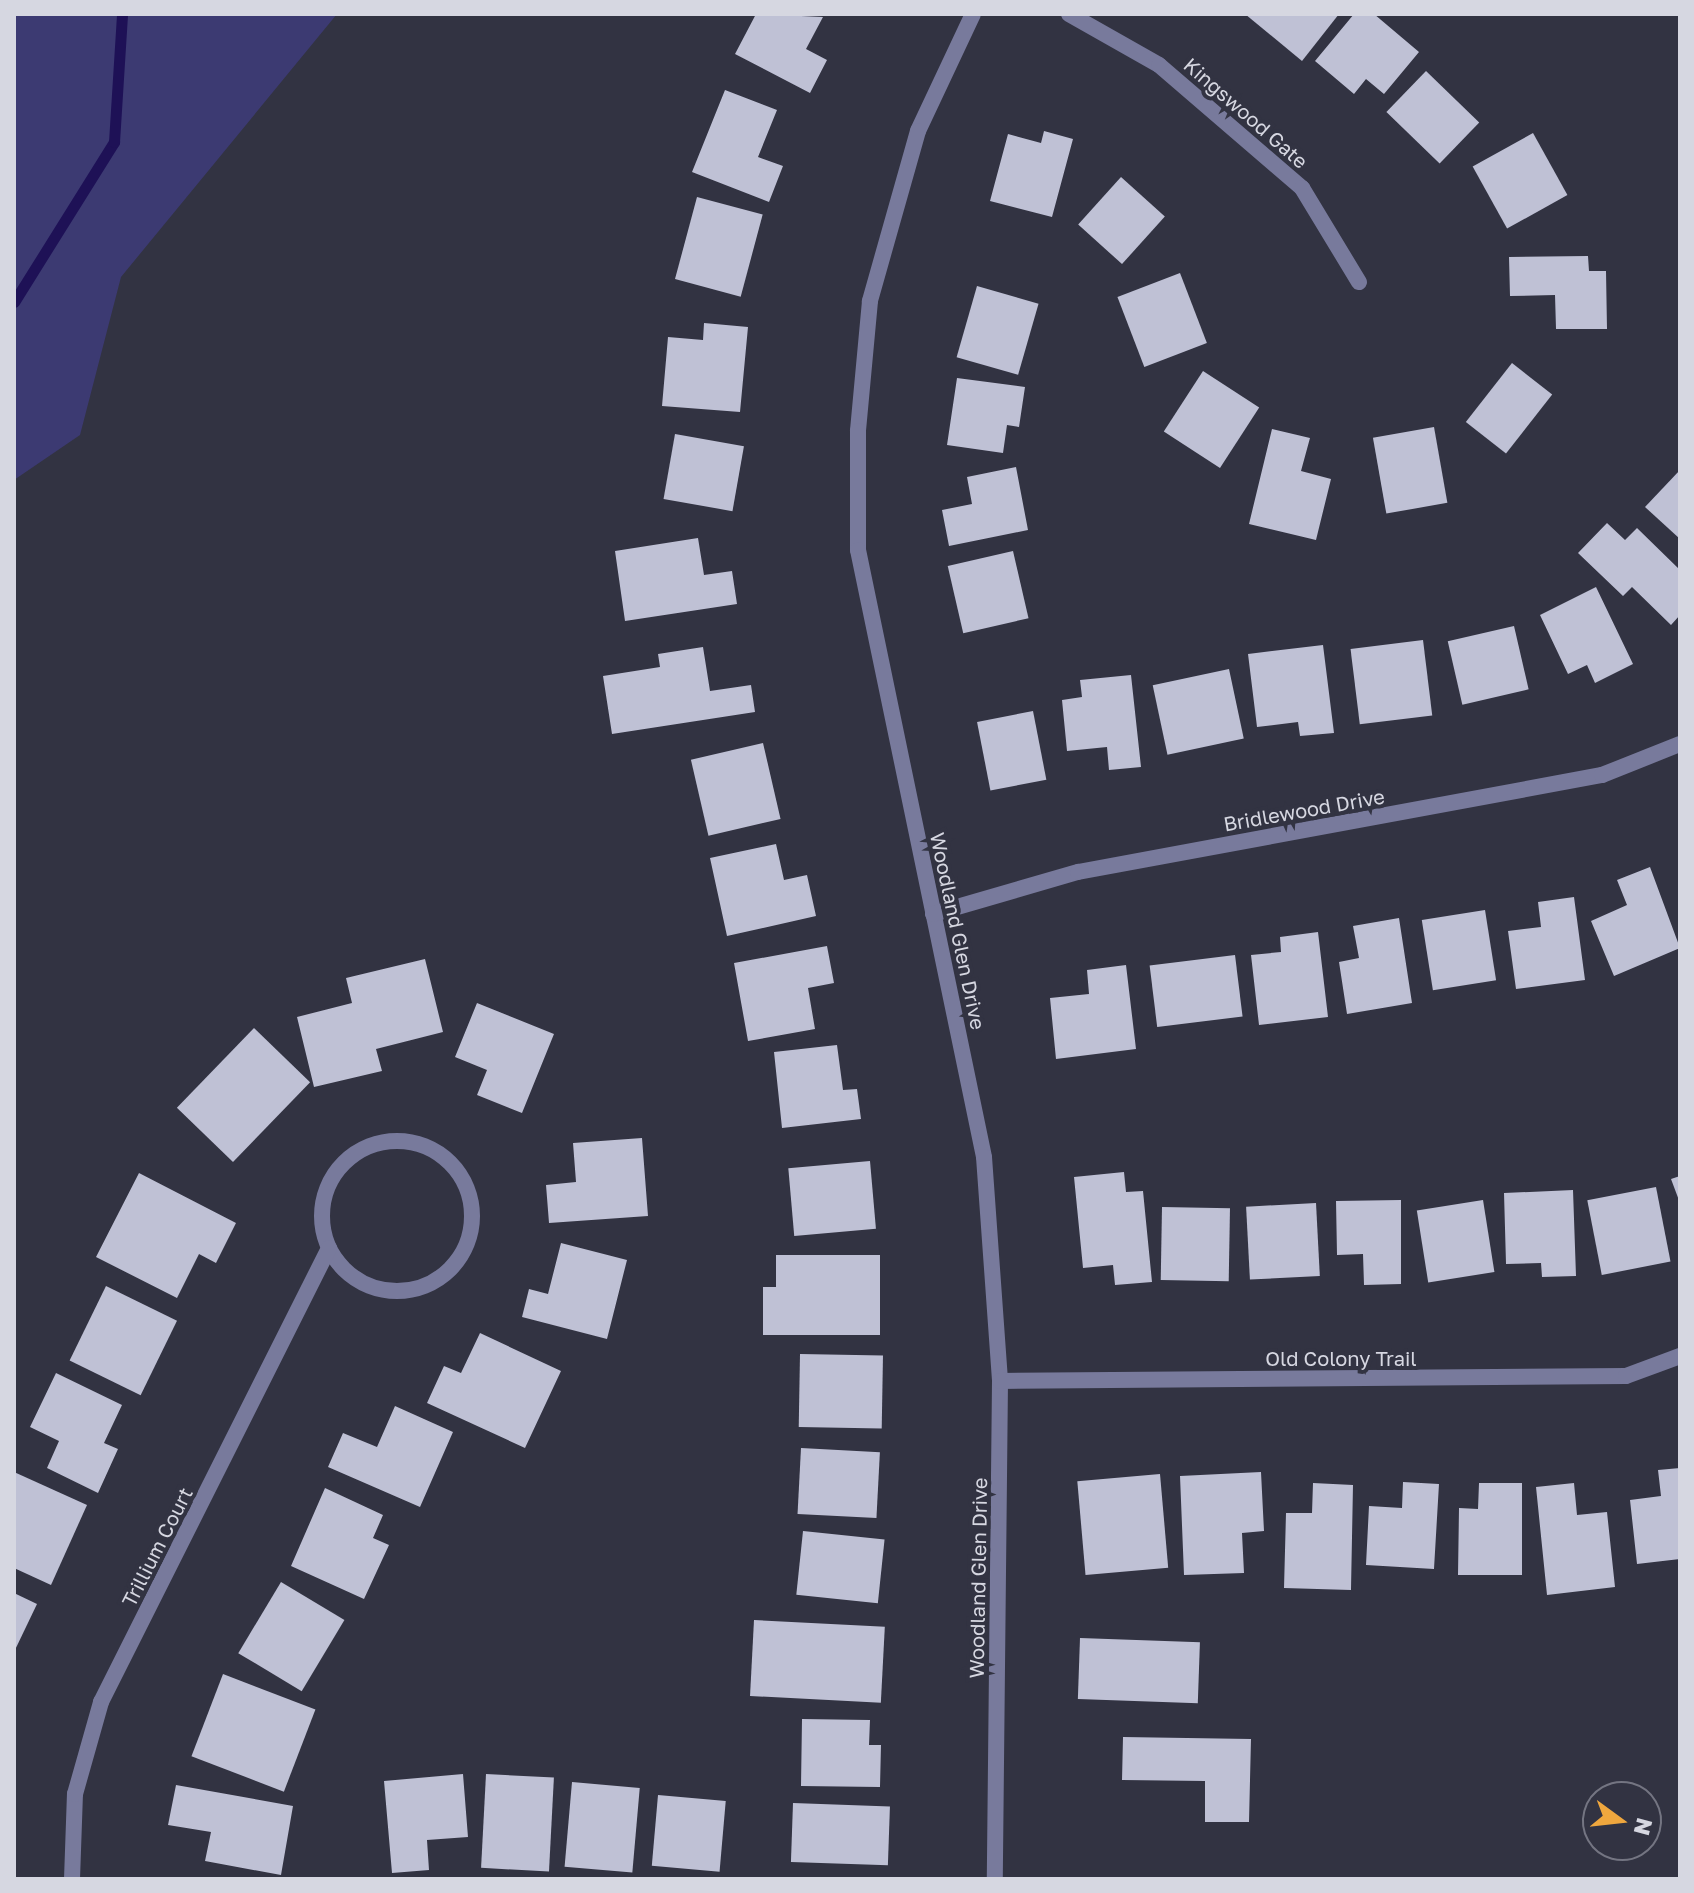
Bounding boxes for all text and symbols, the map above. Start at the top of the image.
street label: Kingswood Gate [1179,53,1313,173]
street label: Bridlewood Drive [1221,784,1387,836]
street label: Woodland Glen Drive [925,830,991,1032]
street label: Old Colony Trail [1265,1346,1417,1370]
street label: Woodland Glen Drive [964,1477,992,1679]
street label: Trillium Court [117,1483,197,1611]
north arrow [1582,1781,1662,1861]
text: N [1629,1815,1659,1838]

